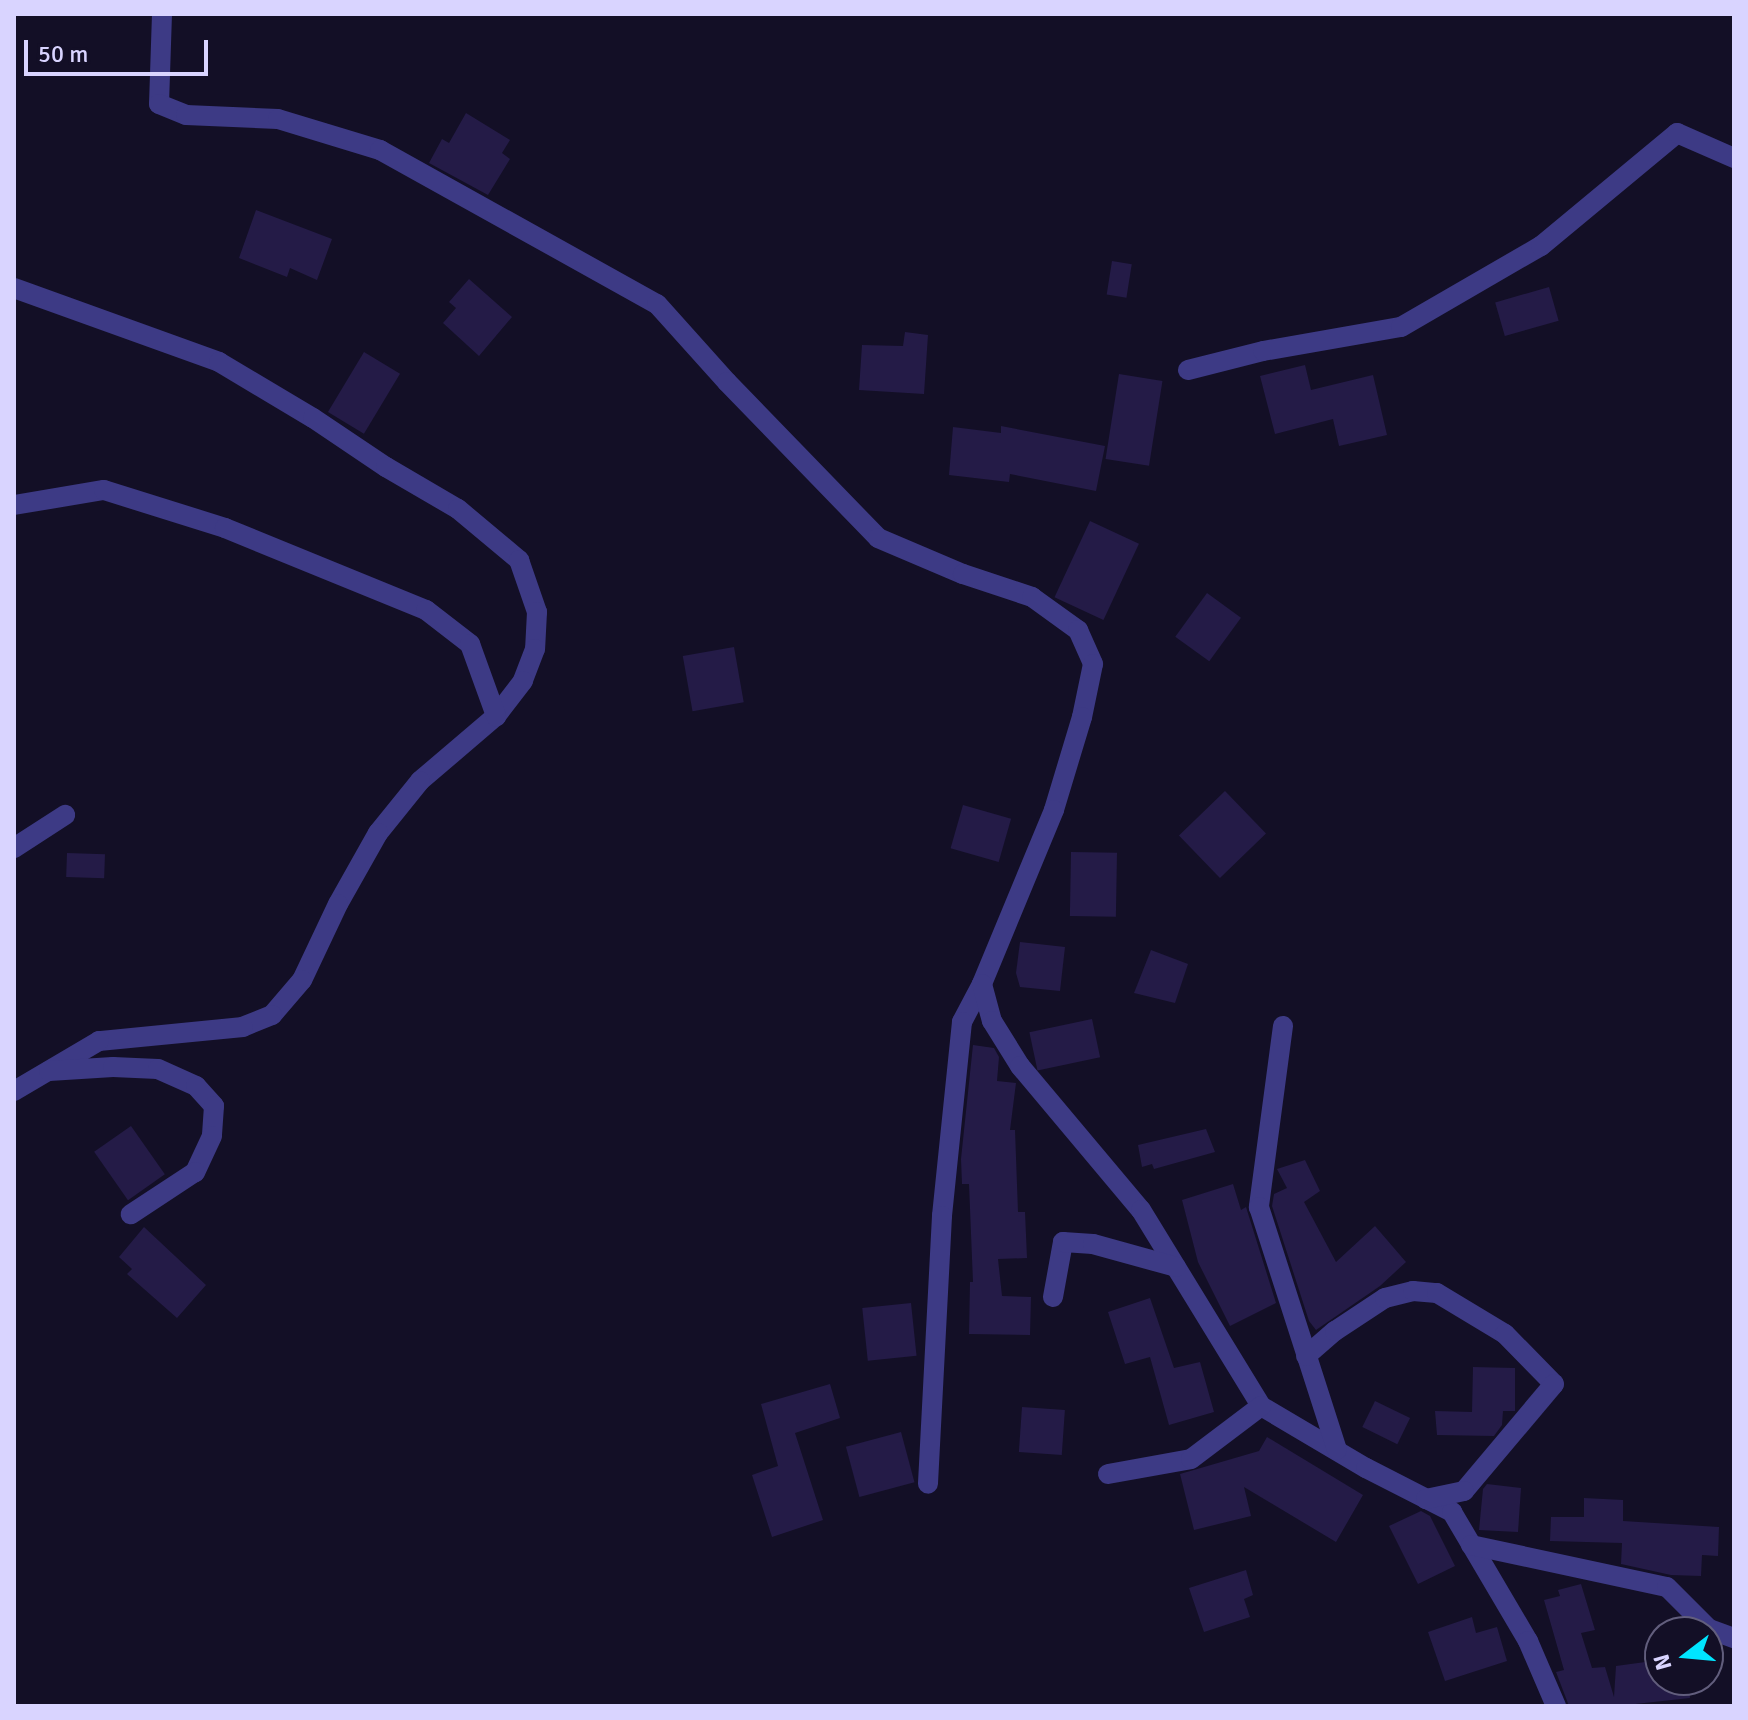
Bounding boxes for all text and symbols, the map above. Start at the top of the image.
scale bar [28,24,212,74]
text: 50 m [38,39,88,69]
north arrow [1644,1616,1724,1696]
text: N [1647,1651,1677,1673]

